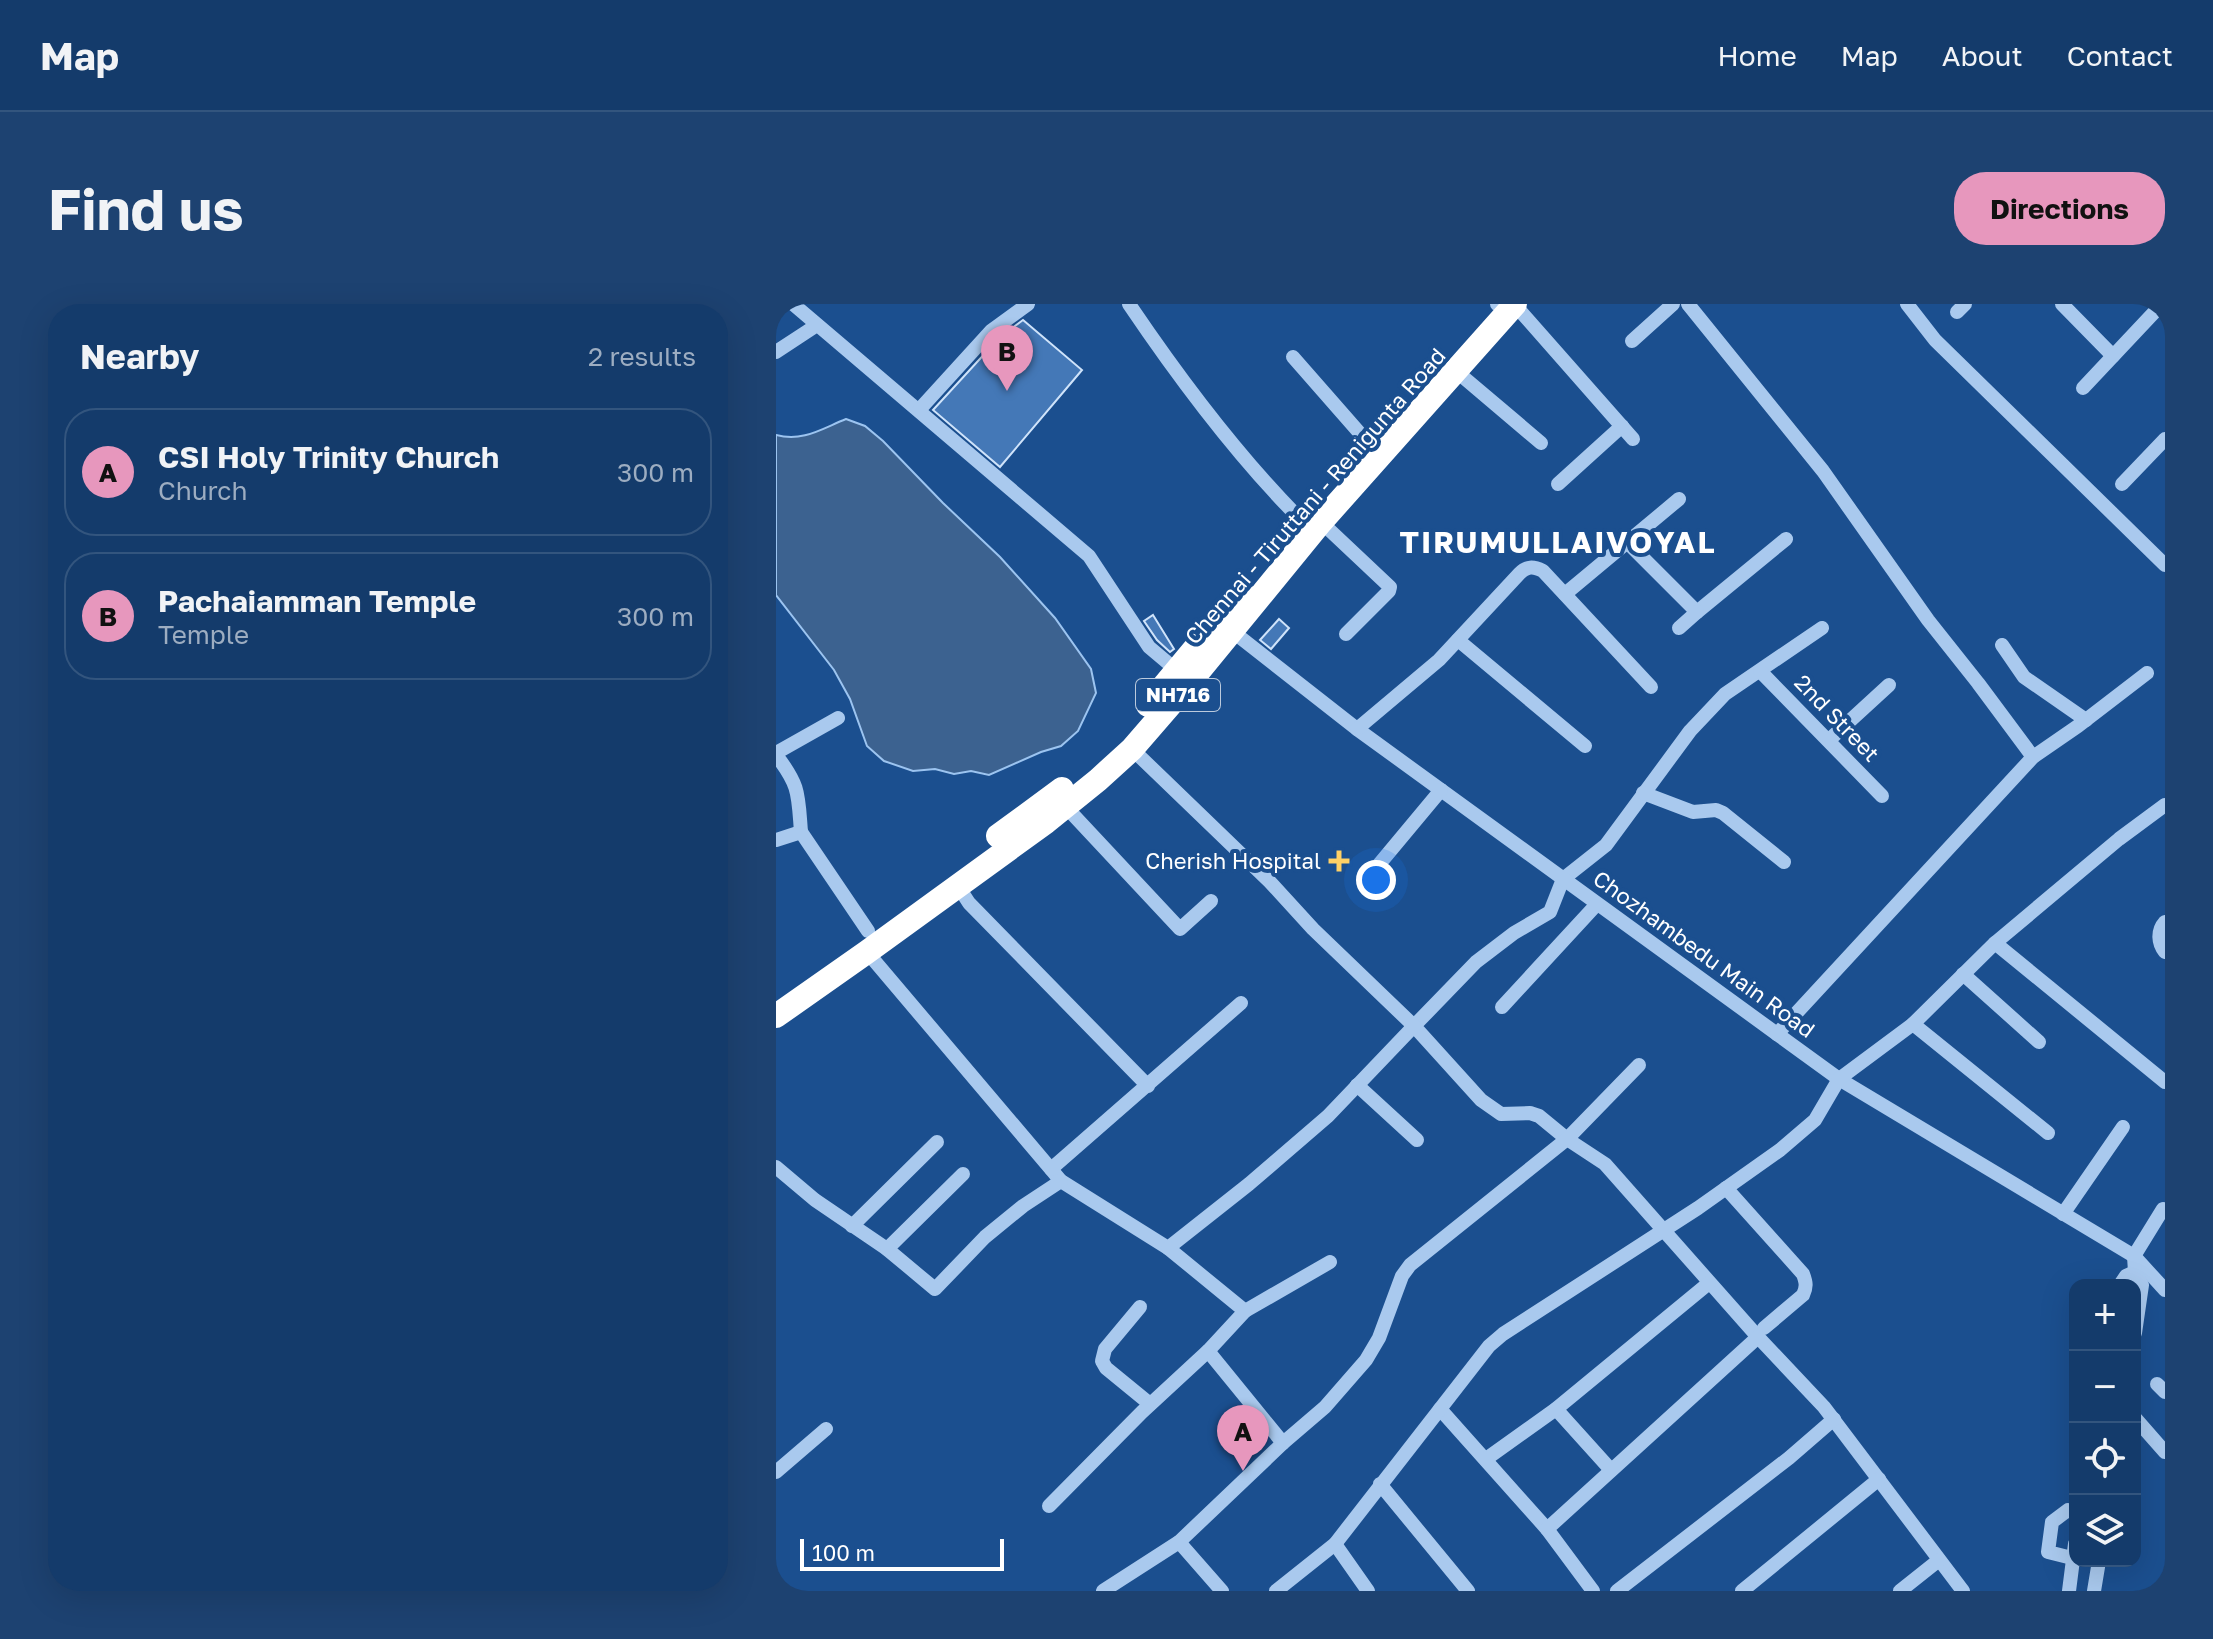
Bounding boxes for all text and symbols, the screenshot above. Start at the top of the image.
text: Map [40,33,119,78]
text: Home [1718,39,1797,72]
text: Map [1841,39,1898,72]
text: About [1942,39,2023,72]
text: Contact [2067,39,2173,72]
button: Directions [1954,172,2165,245]
text: Find us [48,175,244,242]
pin: B [981,325,1033,391]
text: Nearby [80,336,200,376]
text: 2 results [588,341,696,372]
street label: Chennai - Tiruttani - Renigunta Road [1179,342,1451,649]
text: CSI Holy Trinity Church [158,439,499,475]
text: A [99,457,117,488]
text: 300 m [617,457,694,488]
text: Church [158,475,247,506]
district label: TIRUMULLAIVOYAL [1399,524,1717,560]
text: Pachaiamman Temple [158,583,476,619]
text: B [99,601,117,632]
text: 300 m [617,601,694,632]
text: Temple [158,619,249,650]
street label: 2nd Street [1789,669,1885,767]
road number: NH716 [1136,679,1220,711]
place label: Cherish Hospital [1145,847,1321,874]
marker: Cherish Hospital [1328,850,1350,872]
your location [1356,860,1396,900]
street label: Chozhambedu Main Road [1588,864,1820,1043]
map controls [2069,1279,2141,1567]
button: + [2069,1279,2141,1351]
button: − [2069,1351,2141,1423]
pin: A [1217,1405,1269,1471]
button: locate [2069,1423,2141,1495]
button: layers [2069,1495,2141,1567]
scale bar [800,1535,1004,1571]
text: 100 m [812,1539,875,1566]

